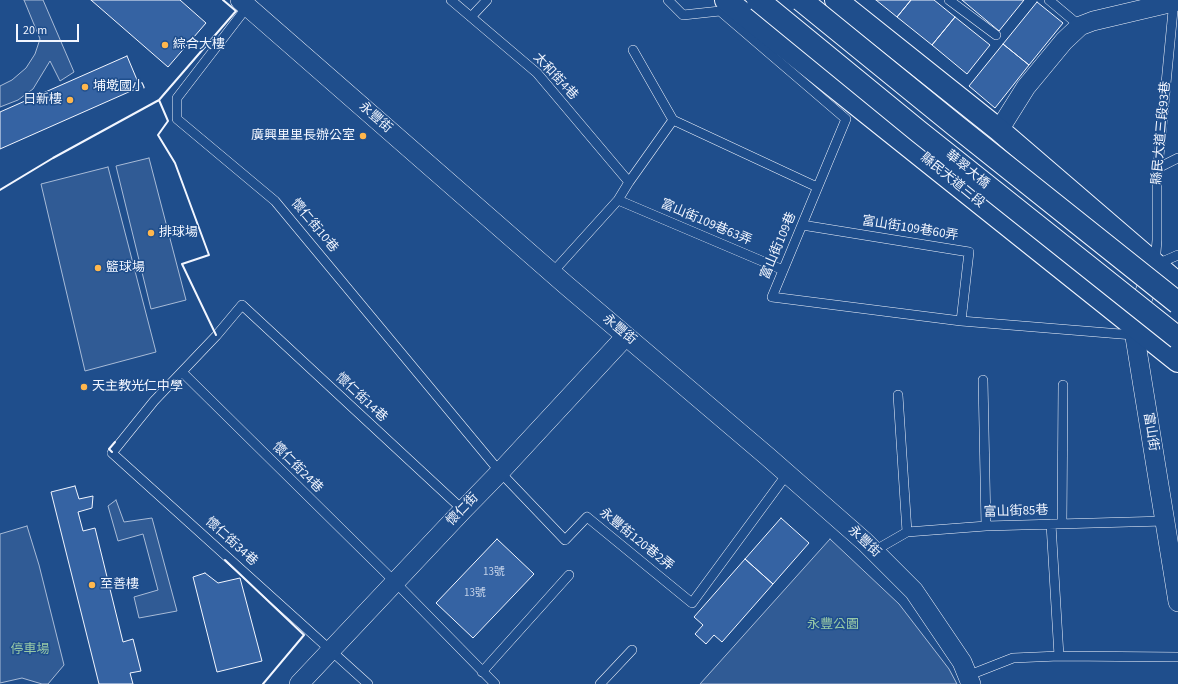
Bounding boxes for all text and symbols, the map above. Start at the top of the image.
scale bar [18,16,81,42]
text: 20 m [23,22,47,39]
place label: 綜合大樓 [173,37,225,53]
marker: 綜合大樓 [160,40,170,50]
street label: 太和街4巷 [529,50,581,104]
place label: 埔墘國小 [93,79,145,95]
street label: 縣民大道三段93巷 [1150,81,1174,185]
marker: 埔墘國小 [80,82,90,92]
place label: 日新樓 [23,92,62,108]
marker: 日新樓 [65,95,75,105]
street label: 永豐街 [355,99,395,137]
place label: 廣興里里長辦公室 [251,128,355,144]
marker: 廣興里里長辦公室 [358,131,368,141]
street label: 華翠大橋 [942,148,992,192]
street label: 縣民大道三段 [917,150,987,212]
street label: 懷仁街10巷 [287,196,341,256]
street label: 富山街109巷63弄 [658,197,754,249]
street label: 富山街109巷 [758,210,800,282]
street label: 富山街109巷60弄 [861,214,959,244]
place label: 排球場 [159,225,198,241]
marker: 排球場 [146,228,156,238]
place label: 籃球場 [106,260,145,276]
marker: 籃球場 [93,263,103,273]
street label: 永豐街 [599,311,639,349]
street label: 懷仁街14巷 [332,370,390,426]
place label: 天主教光仁中學 [92,379,183,395]
marker: 天主教光仁中學 [79,382,89,392]
street label: 富山街 [1139,412,1161,452]
street label: 懷仁街24巷 [269,440,325,496]
street label: 懷仁街 [444,491,482,529]
street label: 富山街85巷 [983,503,1049,521]
street label: 永豐街120巷2弄 [596,505,676,575]
street label: 懷仁街34巷 [202,514,260,570]
street label: 永豐街 [844,523,884,561]
house number: 13號 [483,566,505,580]
place label: 至善樓 [100,577,139,593]
marker: 至善樓 [87,580,97,590]
house number: 13號 [464,587,486,601]
park label: 永豐公園 [807,617,859,633]
park label: 停車場 [11,642,49,658]

